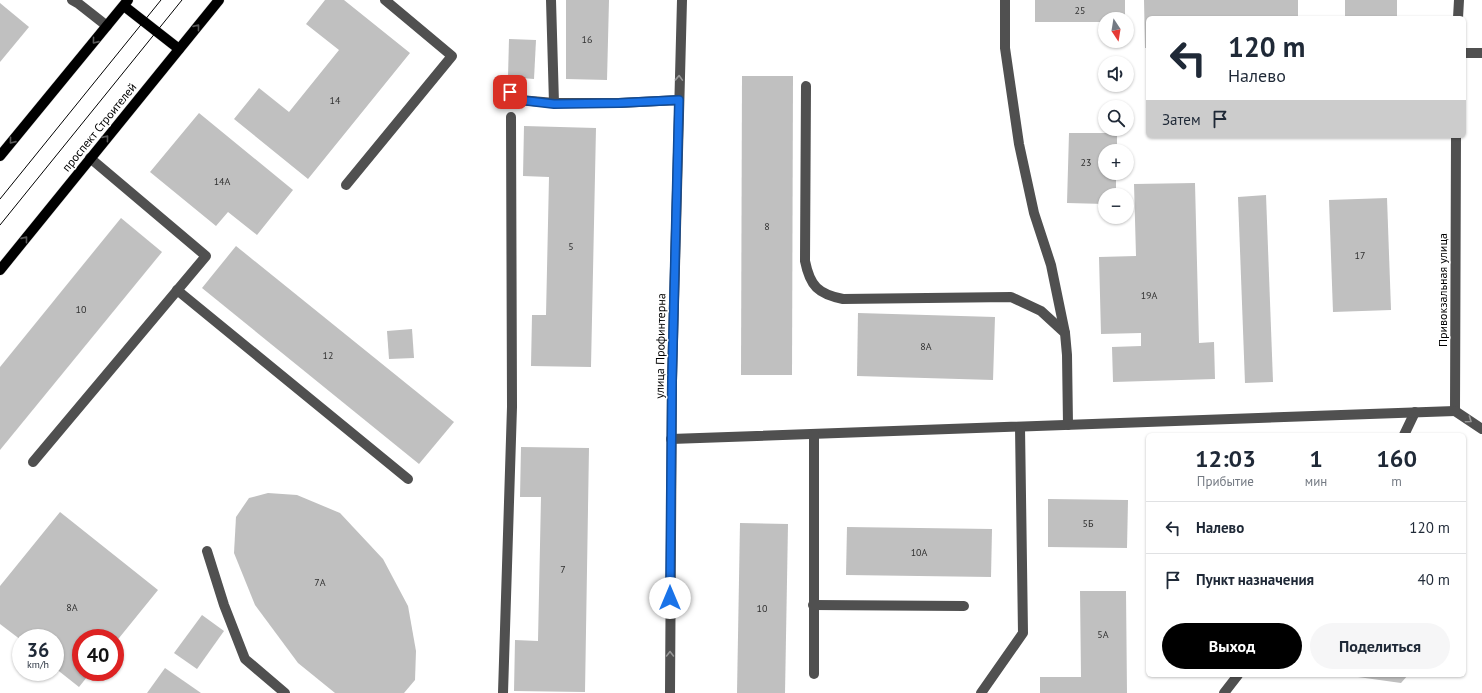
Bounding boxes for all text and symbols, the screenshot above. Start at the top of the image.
house number: 25 [1075,4,1085,17]
north arrow [1098,12,1134,48]
map controls [1098,12,1134,224]
one-way arrow [193,24,200,31]
text: 120 m [1228,28,1305,65]
icon: left [1162,32,1214,84]
house number: 16 [582,33,592,46]
one-way arrow [92,36,99,44]
button: sound [1098,56,1134,92]
text: Налево [1228,64,1286,87]
pin [493,75,527,109]
one-way arrow [675,75,684,81]
street label: проспект Строителей [59,80,139,174]
icon: arrive [499,81,521,103]
house number: 14 [330,94,341,107]
button: search [1098,100,1134,136]
icon: arrive [1209,108,1231,130]
text: Затем [1162,110,1201,129]
one-way arrow [102,136,109,143]
one-way arrow [10,137,17,144]
button: + [1098,144,1134,180]
house number: 23 [1081,156,1091,169]
house number: 14А [214,175,231,188]
button: − [1098,188,1134,224]
house number: 8 [764,220,770,233]
street label: Привокзальная улица [1435,233,1450,347]
one-way arrow [20,237,27,244]
house number: 5 [568,240,574,253]
house number: 17 [1355,249,1365,262]
house number: 19А [1141,289,1158,302]
street label: улица Профинтерна [652,293,668,399]
house number: 10 [76,303,87,316]
house number: 8А [920,340,932,353]
house number: 12 [323,349,333,362]
one-way arrow [1464,415,1471,422]
text: 12:03 [1195,443,1256,474]
text: 1 [1309,443,1323,474]
text: 160 [1376,443,1417,474]
text: Прибытие [1197,473,1254,490]
text: мин [1305,473,1327,490]
text: m [1391,473,1402,490]
house number: 5Б [1083,517,1094,530]
icon: left [1162,517,1184,539]
text: Налево [1196,518,1244,537]
text: 120 m [1409,518,1450,537]
house number: 10А [911,546,928,559]
house number: 7 [560,563,566,576]
icon: arrive [1162,569,1184,591]
text: Пункт назначения [1196,570,1314,589]
text: 40 m [1417,570,1450,589]
house number: 7А [314,576,326,589]
position arrow [649,577,691,619]
house number: 8А [66,601,78,614]
house number: 10 [757,602,768,615]
button: Выход [1162,623,1302,669]
button: Поделиться [1310,623,1450,669]
house number: 5А [1097,628,1109,641]
speed limit sign: 40 [72,629,124,681]
text: 36 [27,637,49,663]
one-way arrow [666,651,674,657]
text: km/h [27,658,49,671]

